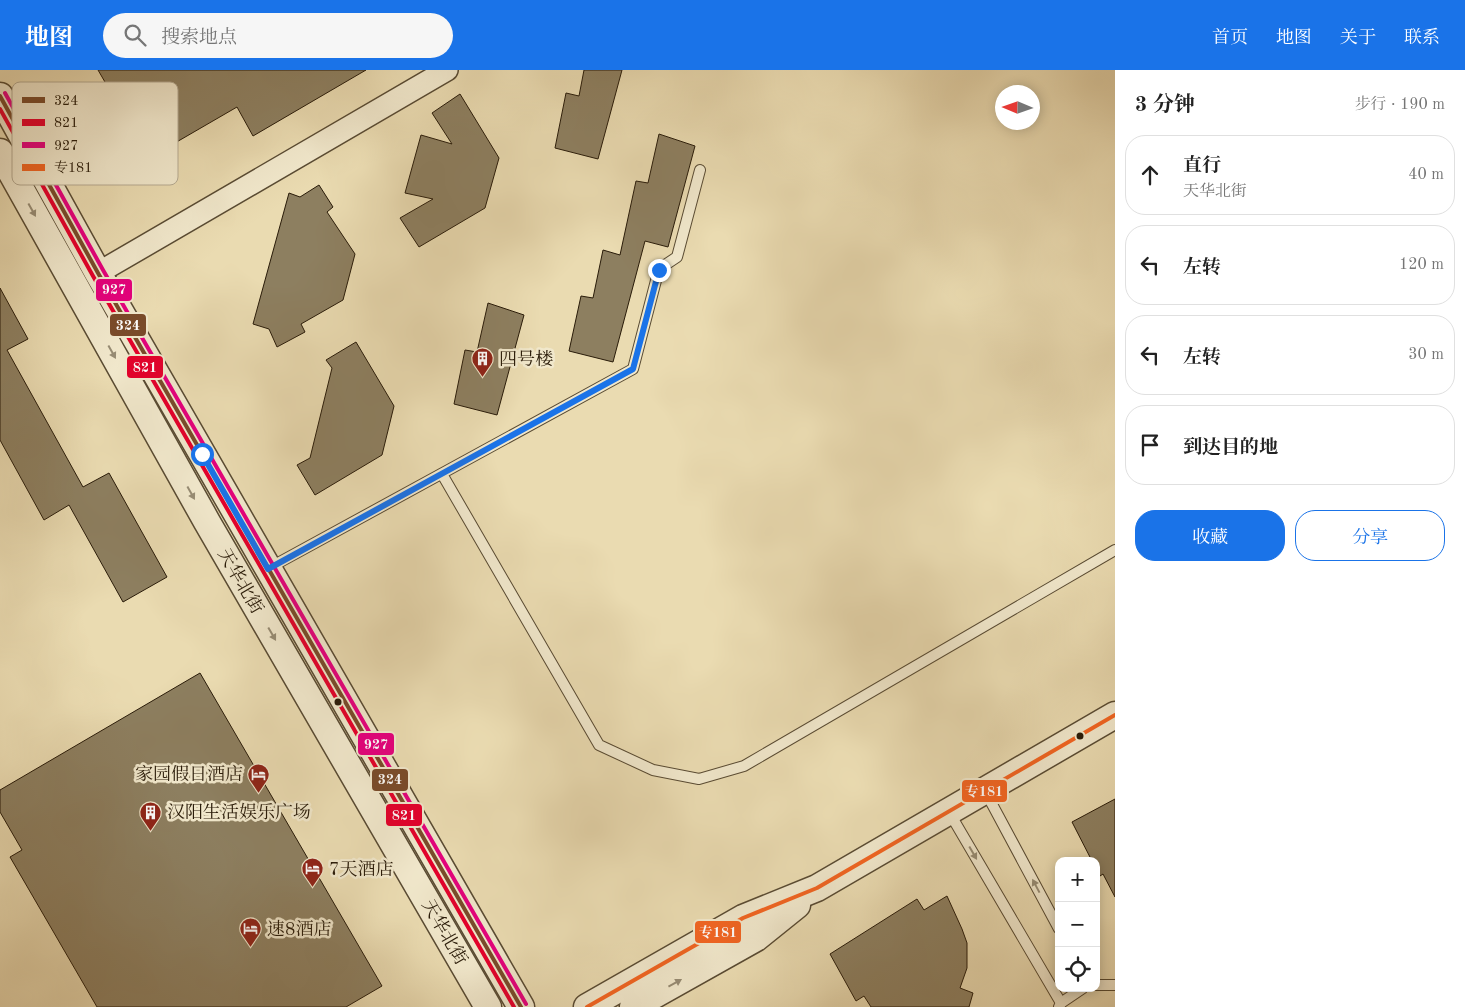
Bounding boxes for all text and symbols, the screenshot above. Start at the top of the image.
search box [103,13,453,58]
icon: search [121,21,149,49]
text: 地图 [25,27,73,51]
text: 搜索地点 [161,29,237,48]
text: 首页 [1212,29,1248,47]
text: 地图 [1276,29,1312,47]
text: 关于 [1340,29,1376,47]
text: 联系 [1404,29,1440,47]
legend [12,82,178,185]
north arrow [995,85,1040,130]
text: 324 [54,94,78,108]
text: 3 分钟 [1135,95,1195,116]
text: 步行 · 190 m [1355,97,1445,113]
text: 821 [54,116,78,130]
text: 927 [54,139,78,153]
text: 直行 [1183,157,1221,176]
text: 专181 [54,160,92,175]
icon: ahead [1136,161,1164,189]
text: 40 m [1408,167,1444,183]
text: 天华北街 [1183,184,1247,200]
one-way arrow [28,203,37,217]
icon: left [1136,251,1164,279]
text: 120 m [1399,257,1444,273]
route end [648,259,671,282]
text: 左转 [1183,259,1221,278]
line badge: 927 [95,278,133,302]
text: 927 [102,283,126,297]
line badge: 324 [109,313,147,337]
text: 324 [116,319,140,333]
icon: left [1136,341,1164,369]
one-way arrow [108,344,116,359]
building icon: 四号楼 [471,347,495,378]
text: 30 m [1408,347,1444,363]
place label: 四号楼 [499,349,553,369]
text: 左转 [1183,349,1221,368]
line badge: 821 [126,355,164,379]
text: 821 [133,361,157,375]
icon: arrive [1136,431,1164,459]
text: 到达目的地 [1183,439,1278,458]
route start [191,443,214,466]
one-way arrow [187,487,196,500]
button: 收藏 [1135,510,1285,561]
button: 分享 [1295,510,1445,561]
street label: 天华北街 [214,545,268,617]
one-way arrow [268,627,276,642]
unlabelled marker [333,697,343,707]
unlabelled marker [1075,731,1085,741]
line badge: 927 [357,732,395,756]
text: 927 [364,738,388,752]
hotel icon: 家园假日酒店 [247,762,271,793]
place label: 家园假日酒店 [135,764,243,784]
line badge: 324 [371,768,409,792]
text: 324 [378,773,402,787]
line badge: 专181 [961,779,1008,803]
text: 专181 [965,783,1003,799]
building icon: 汉阳生活娱乐广场 [139,800,163,831]
place label: 汉阳生活娱乐广场 [167,802,311,822]
line badge: 821 [385,803,423,827]
text: 821 [392,809,416,823]
one-way arrow [969,847,978,860]
hotel icon: 7天酒店 [301,857,325,888]
map controls [1055,857,1100,992]
button: + [1055,857,1100,902]
place label: 7天酒店 [329,859,393,879]
one-way arrow [1032,879,1040,893]
street label: 天华北街 [418,896,472,968]
button: − [1055,902,1100,947]
hotel icon: 速8酒店 [239,917,263,948]
place label: 速8酒店 [267,919,331,939]
line badge: 专181 [694,920,742,944]
text: 专181 [699,924,737,940]
button: locate [1055,947,1100,992]
one-way arrow [668,979,683,987]

